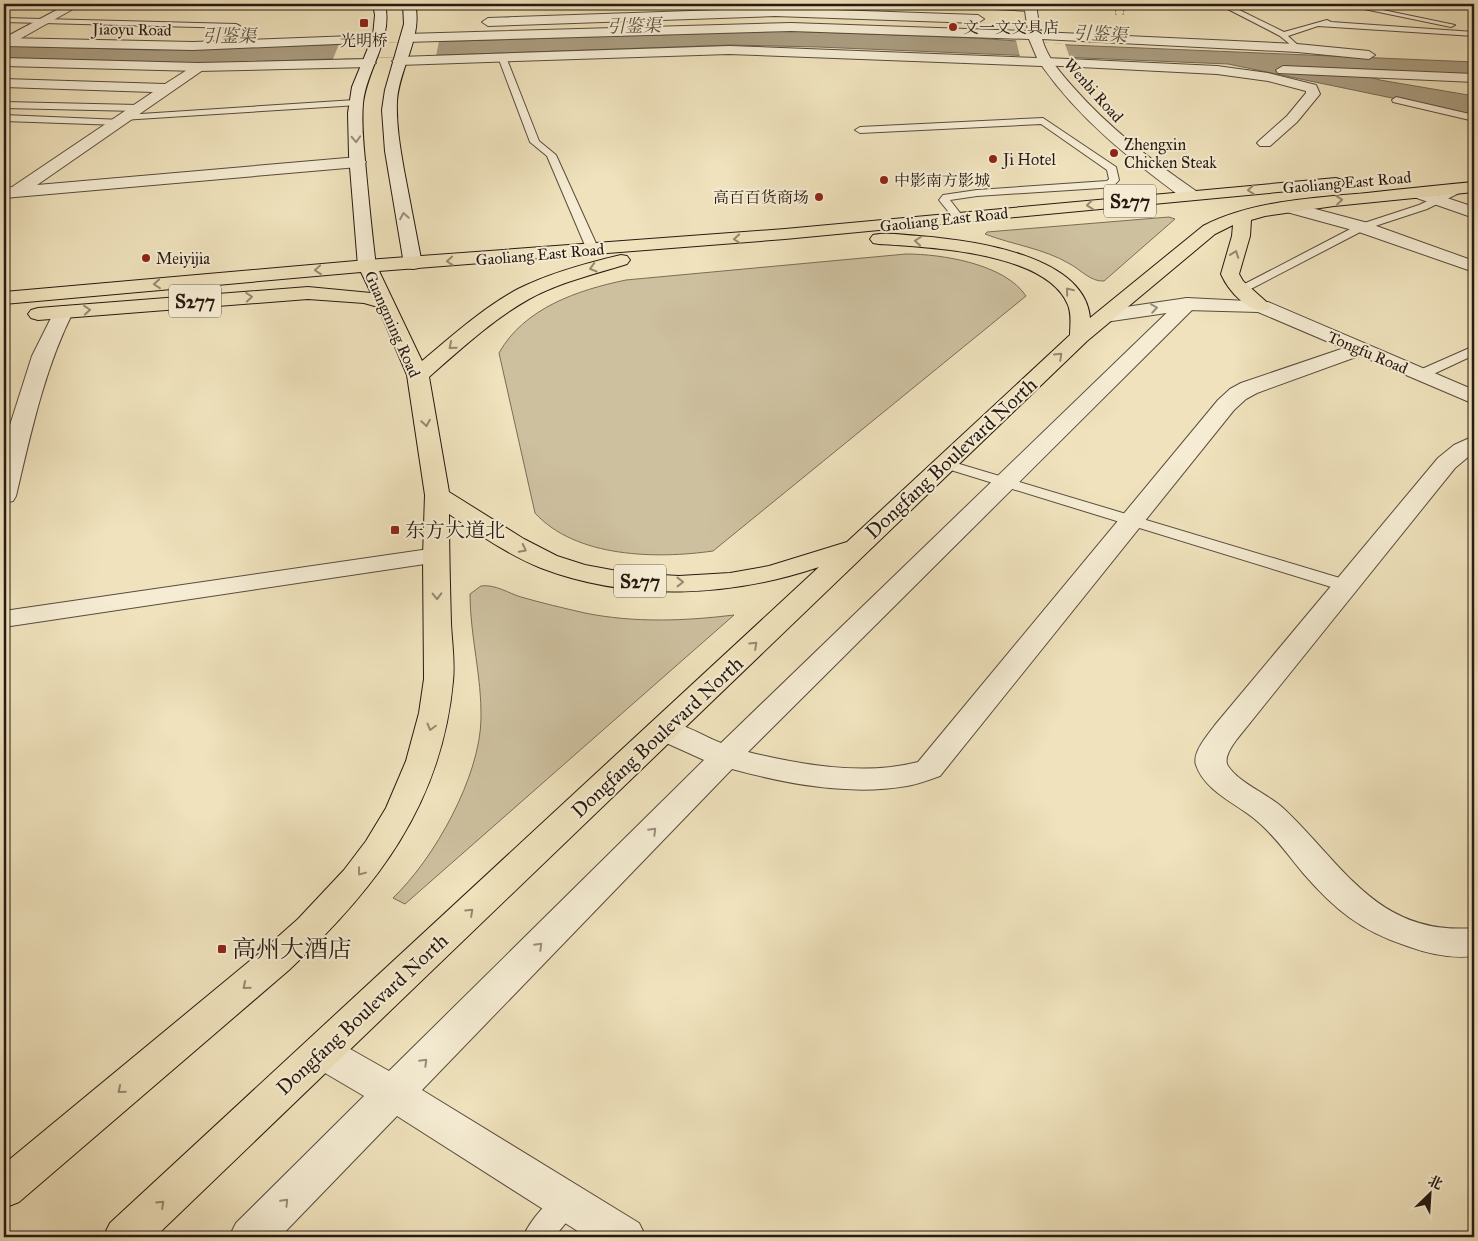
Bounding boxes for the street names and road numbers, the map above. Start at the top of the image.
street label: Jiaoyu Road [90,19,172,41]
street label: Wenbi Road [1060,54,1127,126]
street label: Gaoliang East Road [1282,167,1412,199]
road number: S277 [1104,185,1156,218]
street label: Gaoliang East Road [879,203,1009,237]
street label: Gaoliang East Road [475,239,605,271]
street label: Guangming Road [360,268,425,381]
road number: S277 [169,284,221,318]
street label: Tongfu Road [1324,327,1411,379]
street label: Dongfang Boulevard North [860,372,1042,544]
road number: S277 [614,564,666,598]
street label: Dongfang Boulevard North [566,651,748,823]
street label: Dongfang Boulevard North [271,928,453,1100]

